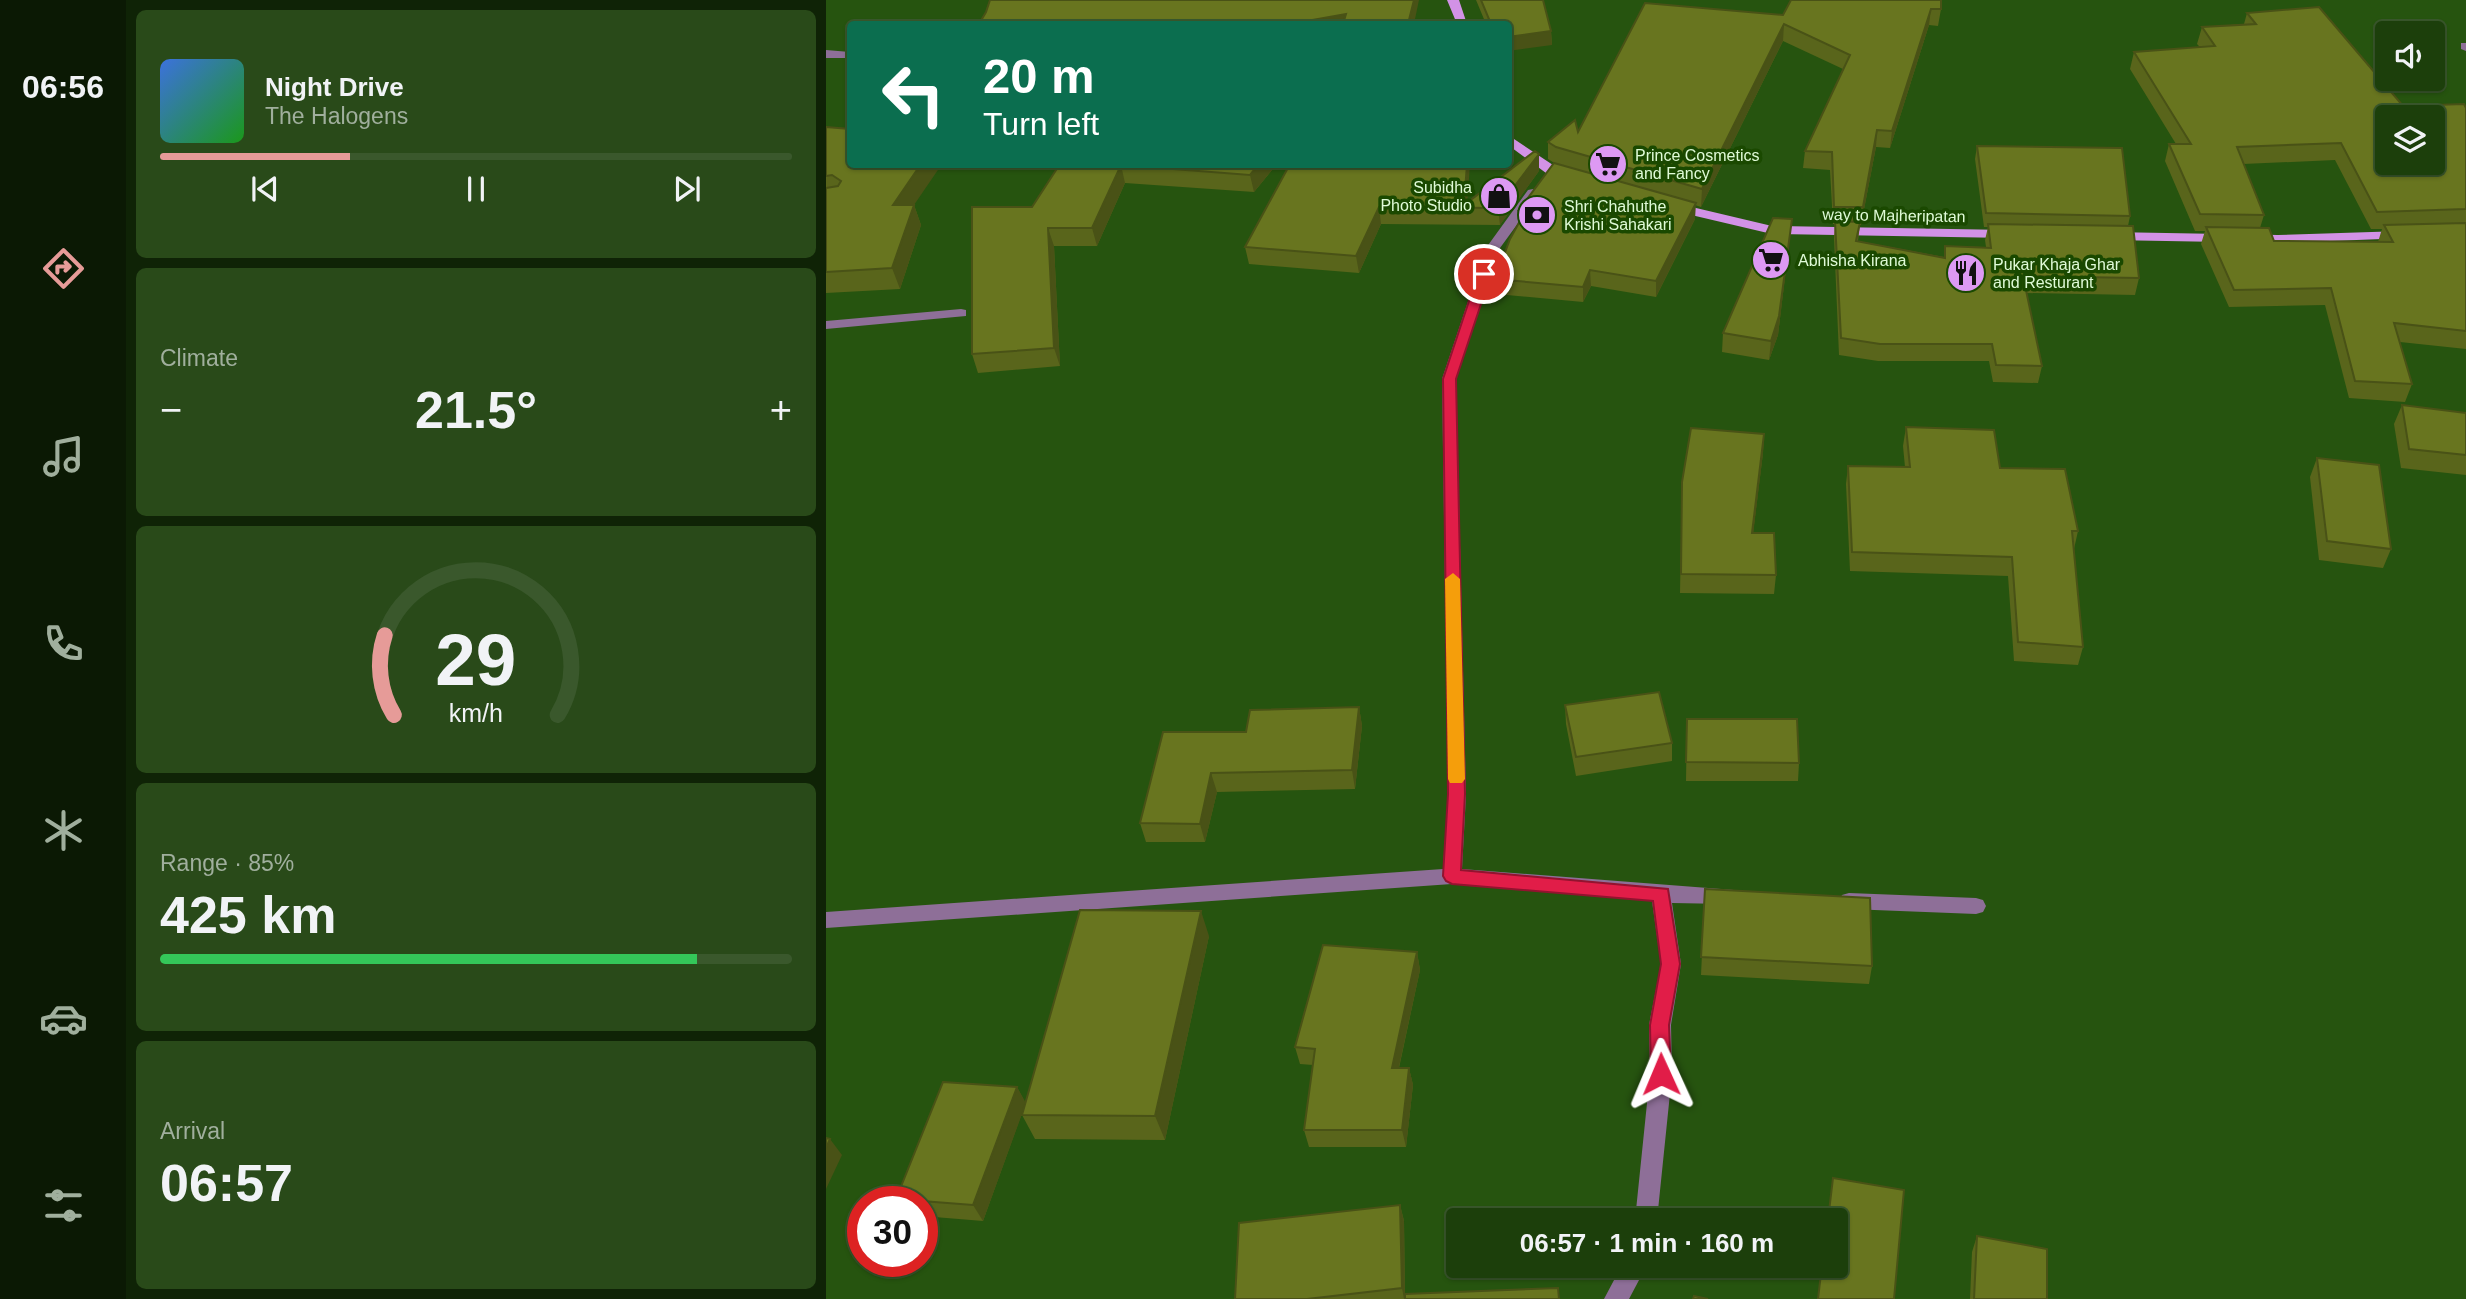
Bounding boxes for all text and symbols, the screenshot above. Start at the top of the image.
map controls [2375,21,2445,175]
button: sound [2375,21,2445,91]
icon: left [868,49,959,140]
text: 20 m [983,49,1095,103]
text: 06:56 [22,69,104,105]
text: Night Drive [265,72,404,102]
text: The Halogens [265,103,408,129]
button: layers [2375,105,2445,175]
text: Turn left [983,106,1099,142]
supermarket icon: Prince Cosmetics and Fancy [1587,143,1629,185]
place label: Prince Cosmetics and Fancy [1635,147,1759,182]
icon: previous [246,170,284,208]
icon: pause [457,170,495,208]
icon: next [668,170,706,208]
shop icon: Subidha Photo Studio [1478,175,1520,217]
place label: Subidha Photo Studio [1380,179,1472,214]
bank icon: Shri Chahuthe Krishi Sahakari [1516,194,1558,236]
place label: Shri Chahuthe Krishi Sahakari [1564,198,1672,233]
street label: way to Majheripatan [1821,206,1966,225]
supermarket icon: Abhisha Kirana [1750,239,1792,281]
icon: directions [39,244,88,293]
pin [1454,244,1514,304]
place label: Abhisha Kirana [1798,252,1907,269]
restaurant icon: Pukar Khaja Ghar and Resturant [1945,252,1987,294]
icon: arrive [1465,255,1503,293]
place label: Pukar Khaja Ghar and Resturant [1993,256,2121,291]
text: Climate [160,345,238,371]
text: 21.5° [415,381,537,439]
text: − [160,389,182,431]
text: + [770,389,792,431]
icon: music [39,432,88,481]
icon: phone [39,619,88,668]
text: 29 [436,620,516,701]
text: km/h [449,699,503,727]
icon: climate [39,806,88,855]
text: Range · 85% [160,850,294,876]
text: 425 km [160,886,336,944]
icon: car [39,994,88,1043]
position arrow [1624,1037,1698,1111]
text: Arrival [160,1118,225,1144]
text: 06:57 [160,1154,293,1212]
icon: filters [39,1181,88,1230]
speed limit sign: 30 [847,1186,938,1277]
text: 06:57 · 1 min · 160 m [1520,1228,1774,1258]

